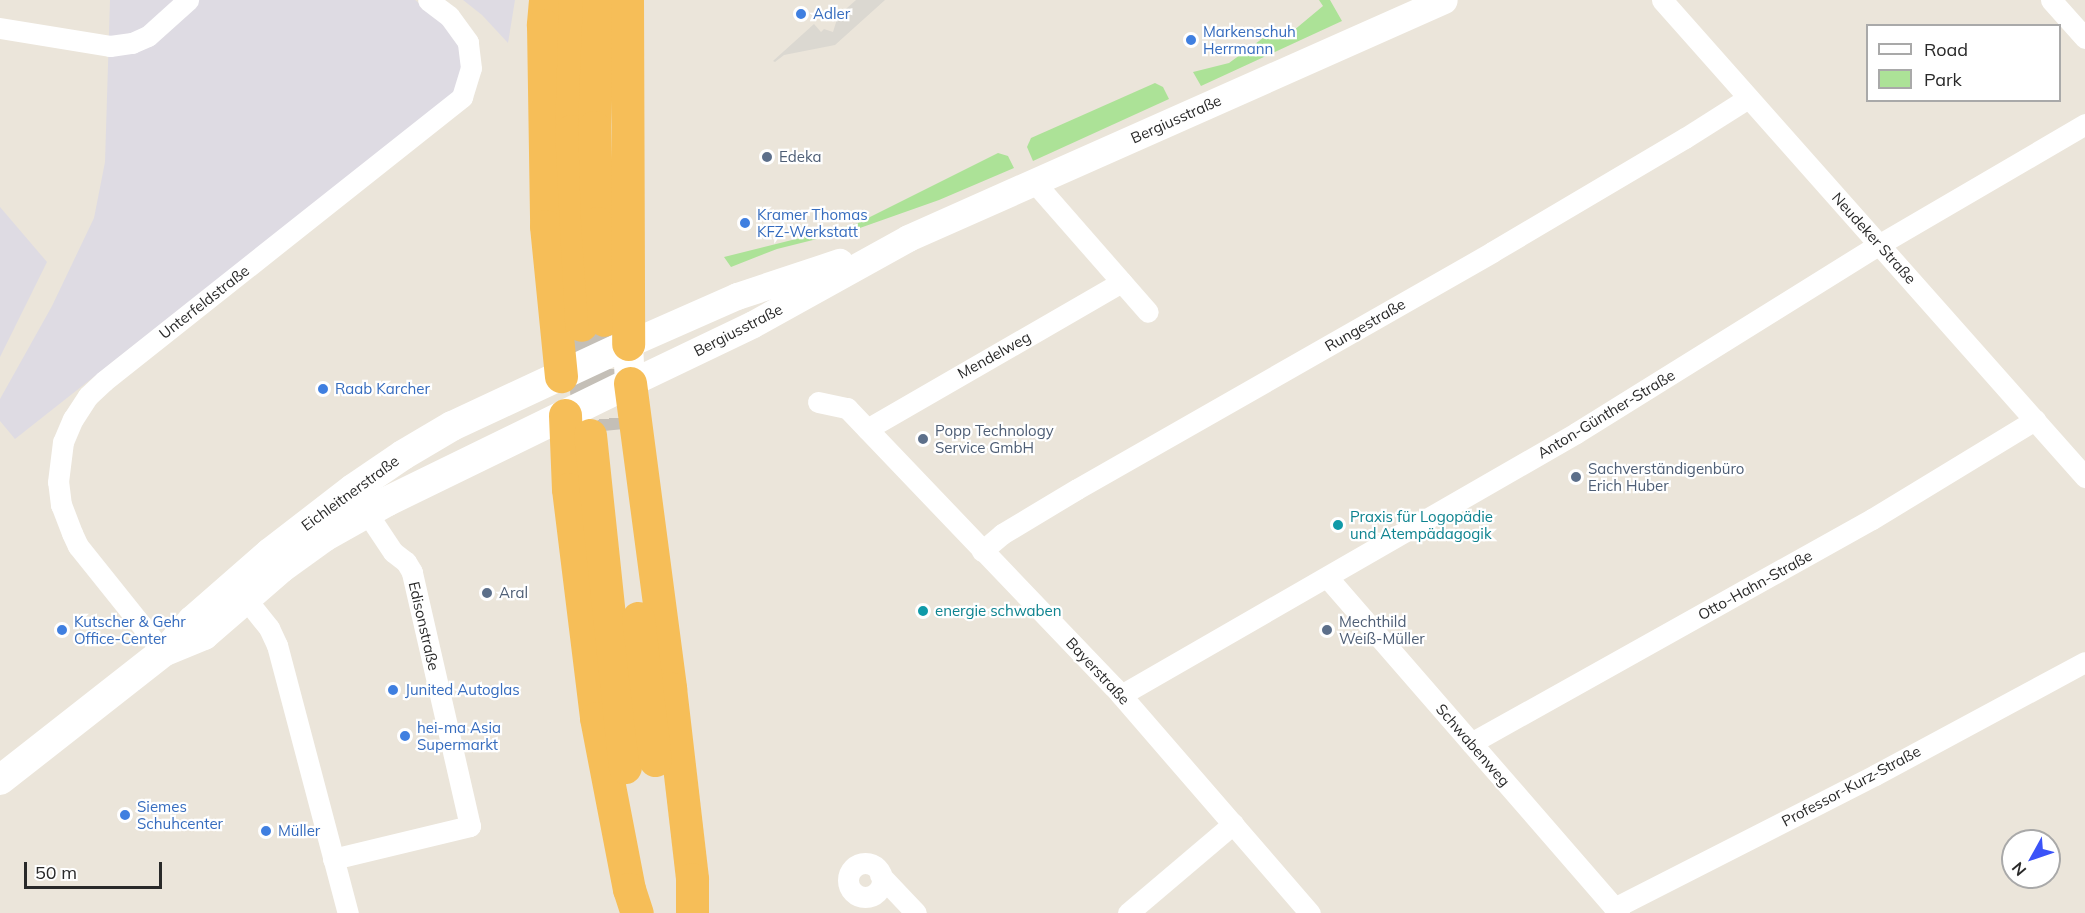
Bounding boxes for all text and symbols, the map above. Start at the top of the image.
place label: Adler [813,5,850,23]
marker: Adler [794,7,808,21]
place label: Markenschuh Herrmann [1203,22,1296,57]
legend [1866,24,2061,102]
marker: Markenschuh Herrmann [1184,33,1198,47]
text: Road [1924,38,1968,61]
text: Park [1924,68,1962,91]
street label: Bergiusstraße [1128,91,1224,147]
place label: Edeka [779,148,822,166]
marker: Edeka [760,150,774,164]
street label: Neudeker Straße [1828,189,1920,287]
place label: Kramer Thomas KFZ-Werkstatt [757,205,868,240]
marker: Kramer Thomas KFZ-Werkstatt [738,216,752,230]
street label: Unterfeldstraße [155,261,253,343]
street label: Rungestraße [1322,295,1408,355]
street label: Bergiusstraße [691,300,785,360]
street label: Mendelweg [954,328,1034,382]
street label: Anton-Günther-Straße [1534,366,1678,462]
place label: Raab Karcher [335,380,430,398]
marker: Raab Karcher [316,382,330,396]
place label: Popp Technology Service GmbH [935,421,1054,456]
marker: Popp Technology Service GmbH [916,432,930,446]
street label: Eichleitnerstraße [298,452,402,534]
place label: Sachverständigenbüro Erich Huber [1588,459,1744,494]
marker: Sachverständigenbüro Erich Huber [1569,470,1583,484]
place label: Praxis für Logopädie und Atempädagogik [1350,507,1493,542]
marker: Praxis für Logopädie und Atempädagogik [1331,518,1345,532]
street label: Otto-Hahn-Straße [1695,546,1815,624]
street label: Edisonstraße [405,580,443,672]
place label: Aral [499,584,528,602]
marker: Aral [480,586,494,600]
place label: energie schwaben [935,602,1062,620]
marker: energie schwaben [916,604,930,618]
place label: Kutscher & Gehr Office-Center [74,612,186,647]
place label: Mechthild Weiß-Müller [1339,612,1425,647]
marker: Kutscher & Gehr Office-Center [55,623,69,637]
marker: Mechthild Weiß-Müller [1320,623,1334,637]
street label: Bayerstraße [1062,634,1134,708]
place label: Junited Autoglas [405,681,520,699]
marker: Junited Autoglas [386,683,400,697]
street label: Schwabenweg [1432,700,1514,790]
place label: hei-ma Asia Supermarkt [417,718,501,753]
marker: hei-ma Asia Supermarkt [398,729,412,743]
street label: Professor-Kurz-Straße [1778,742,1924,830]
place label: Siemes Schuhcenter [137,797,223,832]
marker: Siemes Schuhcenter [118,808,132,822]
place label: Müller [278,822,320,840]
marker: Müller [259,824,273,838]
north arrow [2001,829,2061,889]
scale bar [27,850,165,888]
text: N [2007,858,2030,880]
text: 50 m [35,861,77,884]

